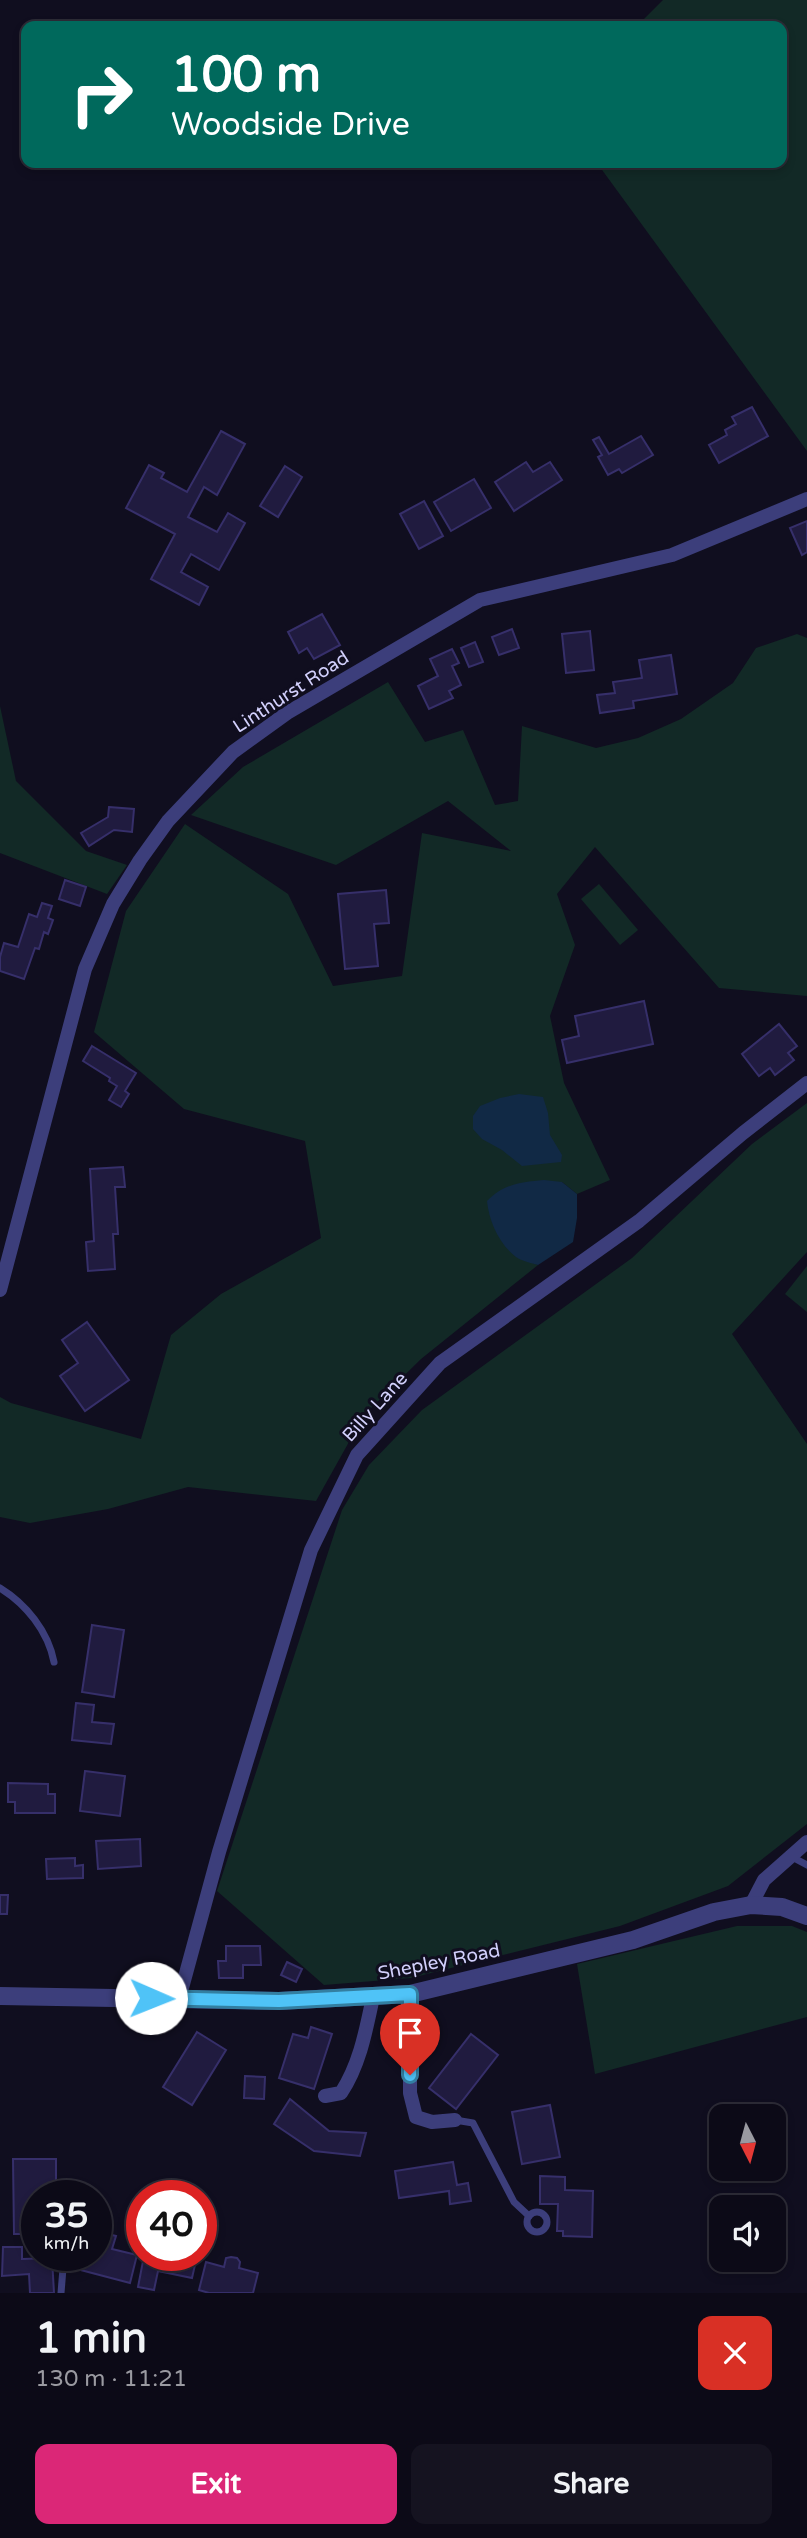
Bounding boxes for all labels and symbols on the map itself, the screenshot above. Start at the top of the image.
street label: Linthurst Road [229,646,353,738]
street label: Billy Lane [338,1368,412,1446]
street label: Shepley Road [376,1939,502,1985]
position arrow [114,1961,188,2035]
pin [380,2003,440,2075]
north arrow [709,2104,786,2180]
speed limit sign: 40 [126,2180,217,2271]

